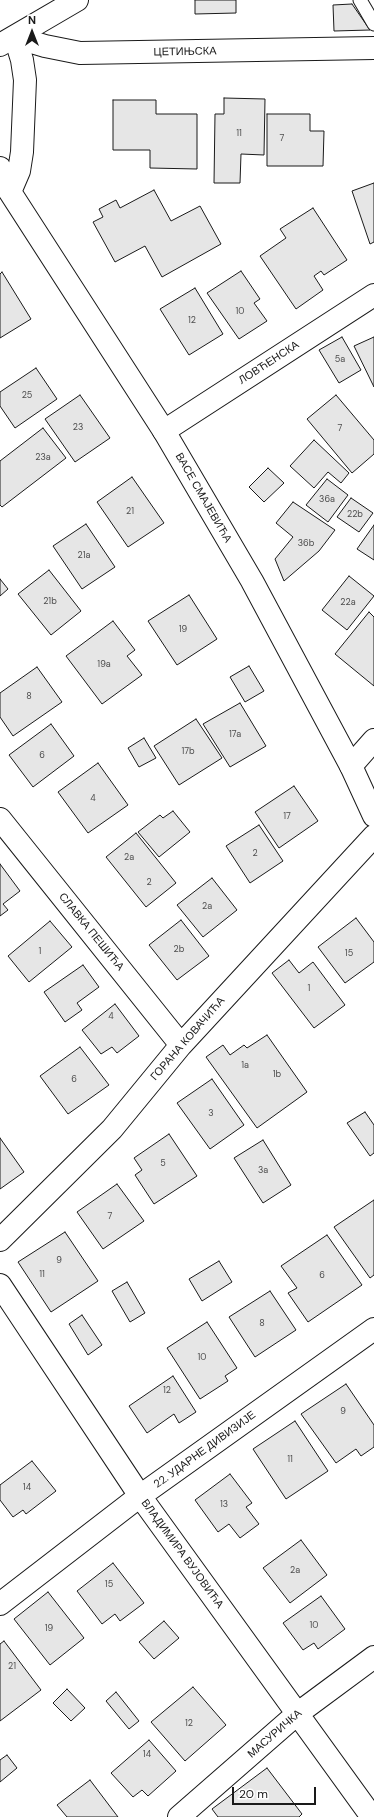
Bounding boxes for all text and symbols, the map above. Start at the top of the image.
north arrow [12,12,52,52]
text: N [28,13,36,27]
street label: ЦЕТИЊСКА [153,45,217,59]
house number: 11 [236,129,242,139]
house number: 7 [280,134,284,144]
house number: 10 [236,307,244,317]
house number: 12 [188,316,196,326]
street label: ЛОВЋЕНСКА [236,339,302,387]
house number: 5a [335,355,345,365]
house number: 25 [22,391,32,401]
house number: 23 [73,423,83,433]
house number: 7 [338,424,342,434]
street label: ВАСЕ СМАЈЕВИЋА [172,451,234,545]
house number: 23a [35,453,51,463]
house number: 36a [319,495,335,505]
house number: 21 [126,507,134,517]
house number: 22b [347,510,363,520]
house number: 36b [298,539,314,549]
house number: 21a [78,551,90,561]
house number: 21b [43,597,57,607]
house number: 22a [340,598,356,608]
house number: 19 [179,625,187,635]
house number: 19a [97,660,111,670]
house number: 8 [26,692,32,702]
house number: 17a [229,730,241,740]
house number: 17b [181,747,195,757]
house number: 6 [39,751,45,761]
house number: 4 [90,794,96,804]
house number: 17 [283,812,291,822]
house number: 2 [252,849,258,859]
house number: 2a [124,853,134,863]
house number: 2 [146,878,152,888]
street label: СЛАВКА ПЕШИЋА [56,891,126,973]
house number: 2a [202,902,212,912]
house number: 2b [174,945,184,955]
house number: 1 [39,947,41,957]
house number: 15 [345,949,353,959]
house number: 1 [308,984,310,994]
street label: ГОРАНА КОВАЧИЋА [148,995,228,1083]
house number: 4 [108,1012,114,1022]
house number: 1a [241,1061,249,1071]
house number: 1b [273,1070,281,1080]
house number: 6 [71,1075,77,1085]
house number: 3 [208,1109,214,1119]
house number: 5 [160,1159,166,1169]
house number: 3a [258,1166,268,1176]
house number: 7 [108,1212,112,1222]
house number: 9 [56,1256,62,1266]
house number: 11 [39,1270,45,1280]
house number: 6 [319,1271,325,1281]
house number: 8 [259,1319,265,1329]
house number: 10 [198,1353,206,1363]
house number: 12 [163,1386,171,1396]
house number: 9 [340,1407,346,1417]
street label: 22. УДАРНЕ ДИВИЗИЈЕ [152,1409,258,1491]
house number: 11 [287,1455,293,1465]
house number: 14 [23,1483,31,1493]
street label: ВЛАДИМИРА ВУЈОВИЋА [138,1497,226,1611]
house number: 13 [220,1500,228,1510]
house number: 2a [290,1566,300,1576]
house number: 15 [105,1580,113,1590]
house number: 10 [310,1621,318,1631]
house number: 19 [45,1624,53,1634]
house number: 21 [8,1662,16,1672]
street label: МАСУРИЧКА [245,1707,305,1761]
house number: 12 [185,1719,193,1729]
house number: 14 [143,1750,151,1760]
scale bar [234,1779,318,1805]
text: 20 m [239,1786,268,1802]

